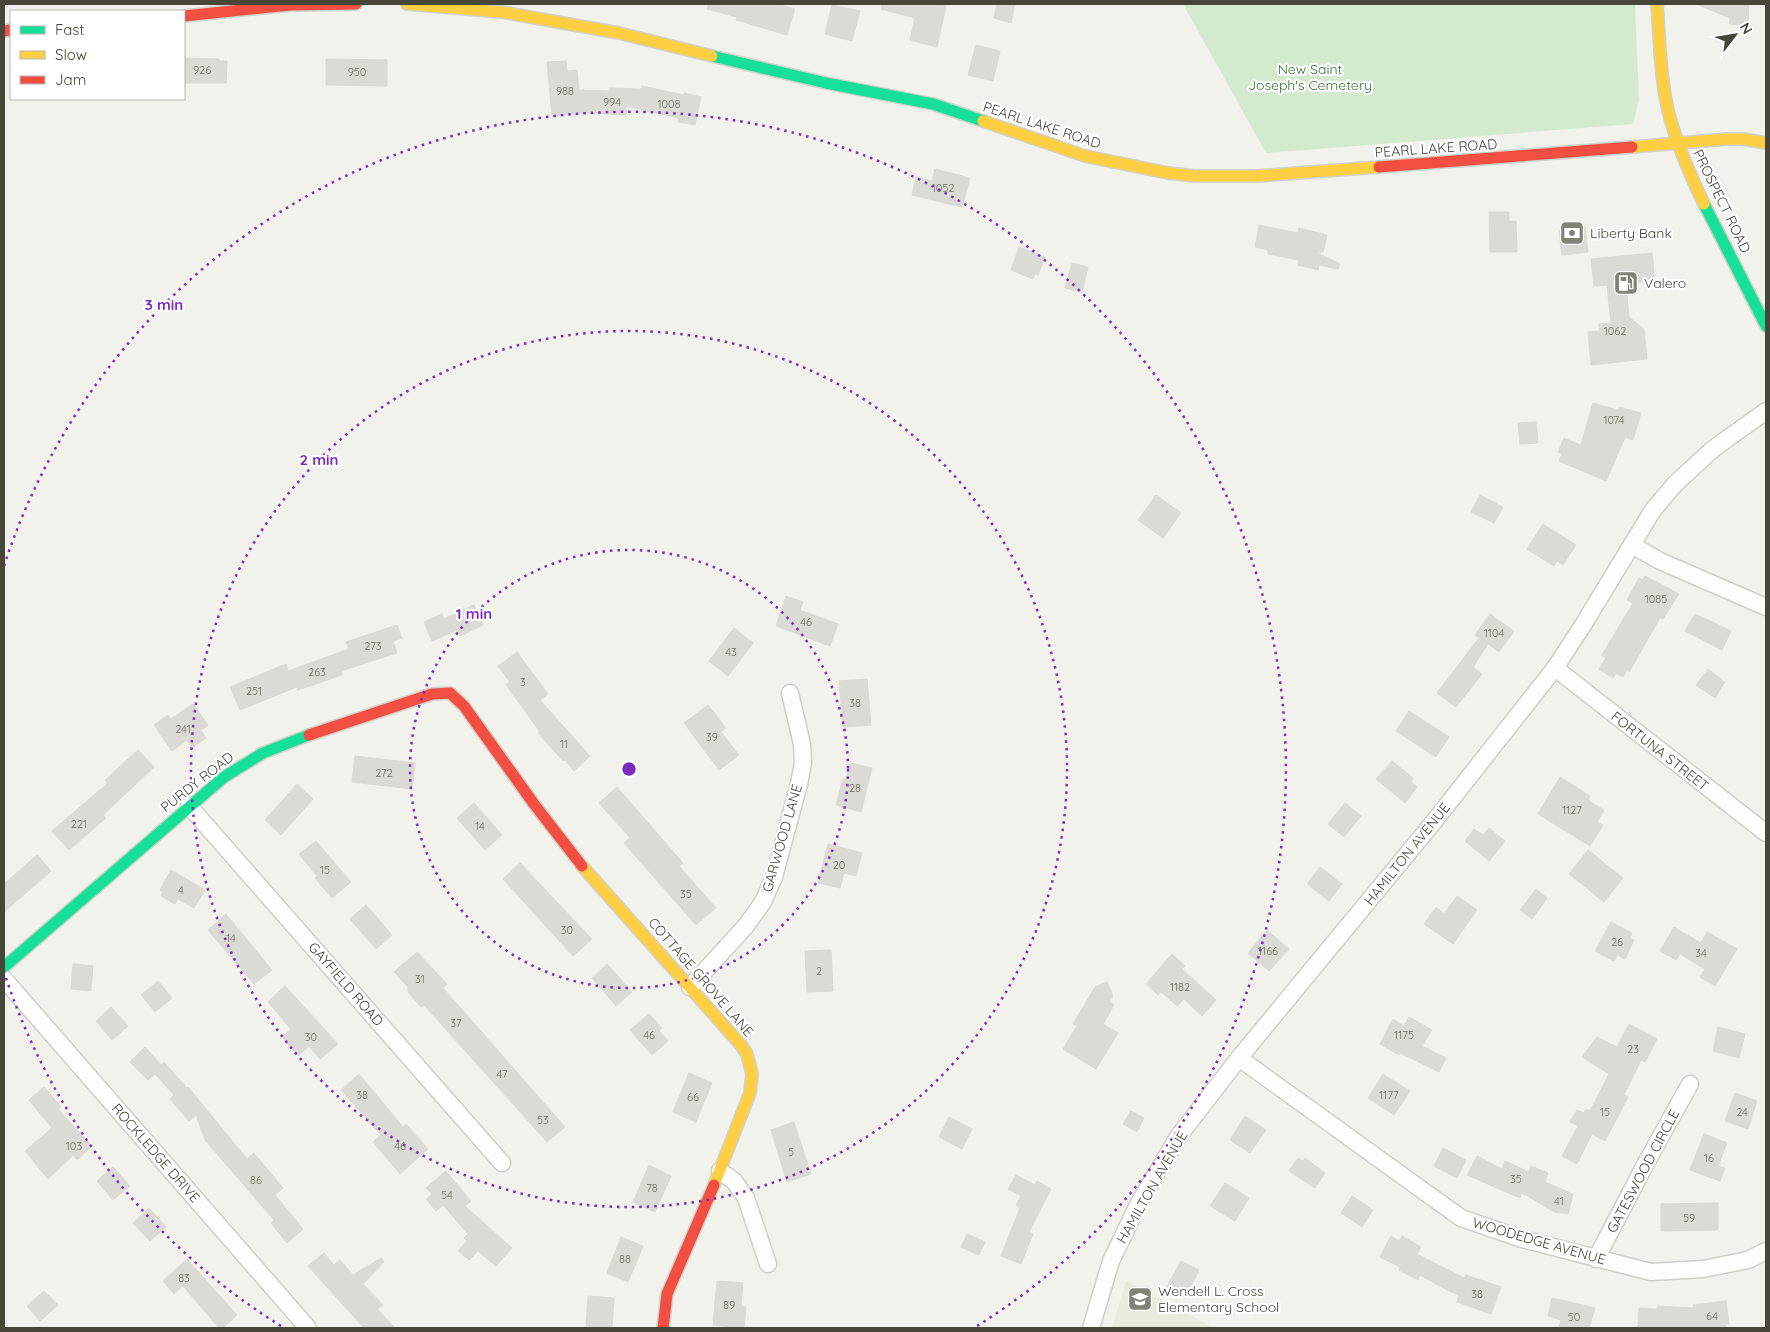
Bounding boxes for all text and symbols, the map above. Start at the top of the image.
legend [10,10,185,100]
north arrow [1710,10,1760,60]
text: N [1736,19,1757,37]
text: Fast [55,20,84,39]
text: Slow [55,45,87,64]
park label: New Saint Joseph's Cemetery [1248,60,1372,94]
house number: 926 [193,63,211,77]
house number: 950 [348,65,366,79]
text: Jam [55,70,86,89]
house number: 988 [556,84,574,98]
house number: 994 [603,95,621,109]
house number: 1008 [657,97,681,111]
street label: PEARL LAKE ROAD [981,97,1103,153]
street label: PEARL LAKE ROAD [1374,135,1498,161]
street label: PROSPECT ROAD [1689,146,1755,256]
house number: 1052 [932,181,954,195]
bank icon: Liberty Bank [1559,220,1585,246]
place label: Liberty Bank [1590,224,1672,242]
fuel station icon: Valero [1613,270,1639,296]
place label: Valero [1644,274,1686,292]
text: 3 min [145,295,183,314]
house number: 1062 [1604,324,1626,338]
house number: 1074 [1603,413,1625,427]
text: 2 min [299,450,339,469]
house number: 1085 [1645,592,1667,606]
text: 1 min [456,604,492,623]
house number: 46 [800,615,812,629]
house number: 1104 [1484,626,1504,640]
house number: 273 [364,639,382,653]
house number: 43 [725,645,737,659]
house number: 263 [308,665,326,679]
house number: 3 [520,675,526,689]
house number: 251 [246,684,262,698]
house number: 38 [849,696,861,710]
street label: FORTUNA STREET [1607,707,1713,795]
house number: 241 [175,722,191,736]
house number: 39 [706,730,718,744]
house number: 11 [560,737,568,751]
street label: PURDY ROAD [157,748,237,816]
centre of rings [620,760,638,778]
house number: 272 [375,766,393,780]
house number: 28 [849,781,861,795]
street label: GARWOOD LANE [758,782,806,894]
street label: HAMILTON AVENUE [1360,799,1454,909]
house number: 1127 [1562,803,1582,817]
house number: 221 [71,817,87,831]
house number: 14 [475,819,485,833]
house number: 20 [833,858,845,872]
house number: 15 [320,863,330,877]
house number: 4 [178,883,184,897]
house number: 35 [680,887,692,901]
street label: COTTAGE GROVE LANE [644,914,758,1040]
house number: 30 [561,923,573,937]
house number: 14 [226,931,236,945]
house number: 26 [1611,935,1623,949]
street label: GAYFIELD ROAD [305,938,387,1030]
house number: 1166 [1258,944,1278,958]
house number: 34 [1695,946,1707,960]
house number: 2 [816,964,822,978]
house number: 31 [415,972,425,986]
house number: 1182 [1170,980,1190,994]
house number: 37 [450,1016,462,1030]
house number: 46 [643,1028,655,1042]
house number: 1175 [1394,1028,1414,1042]
house number: 30 [305,1030,317,1044]
house number: 23 [1627,1042,1639,1056]
house number: 47 [496,1067,508,1081]
house number: 38 [356,1088,368,1102]
house number: 1177 [1379,1088,1399,1102]
house number: 66 [687,1090,699,1104]
street label: ROCKLEDGE DRIVE [108,1100,204,1206]
house number: 15 [1600,1105,1610,1119]
house number: 24 [1736,1105,1748,1119]
street label: GATESWOOD CIRCLE [1603,1106,1683,1236]
house number: 53 [537,1113,549,1127]
street label: HAMILTON AVENUE [1112,1128,1192,1246]
house number: 103 [66,1139,82,1153]
house number: 46 [394,1139,406,1153]
house number: 5 [788,1145,794,1159]
house number: 16 [1704,1151,1714,1165]
house number: 35 [1510,1172,1522,1186]
house number: 86 [250,1173,262,1187]
house number: 78 [646,1181,658,1195]
house number: 54 [441,1188,453,1202]
house number: 41 [1554,1194,1564,1208]
house number: 59 [1683,1211,1695,1225]
street label: WOODEDGE AVENUE [1470,1213,1608,1269]
house number: 88 [619,1252,631,1266]
house number: 83 [178,1271,190,1285]
place label: Wendell L. Cross Elementary School [1158,1282,1279,1316]
school or university icon: Wendell L. Cross Elementary School [1127,1286,1153,1312]
house number: 38 [1471,1287,1483,1301]
house number: 89 [723,1298,735,1312]
house number: 64 [1706,1309,1718,1323]
house number: 50 [1568,1310,1580,1324]

